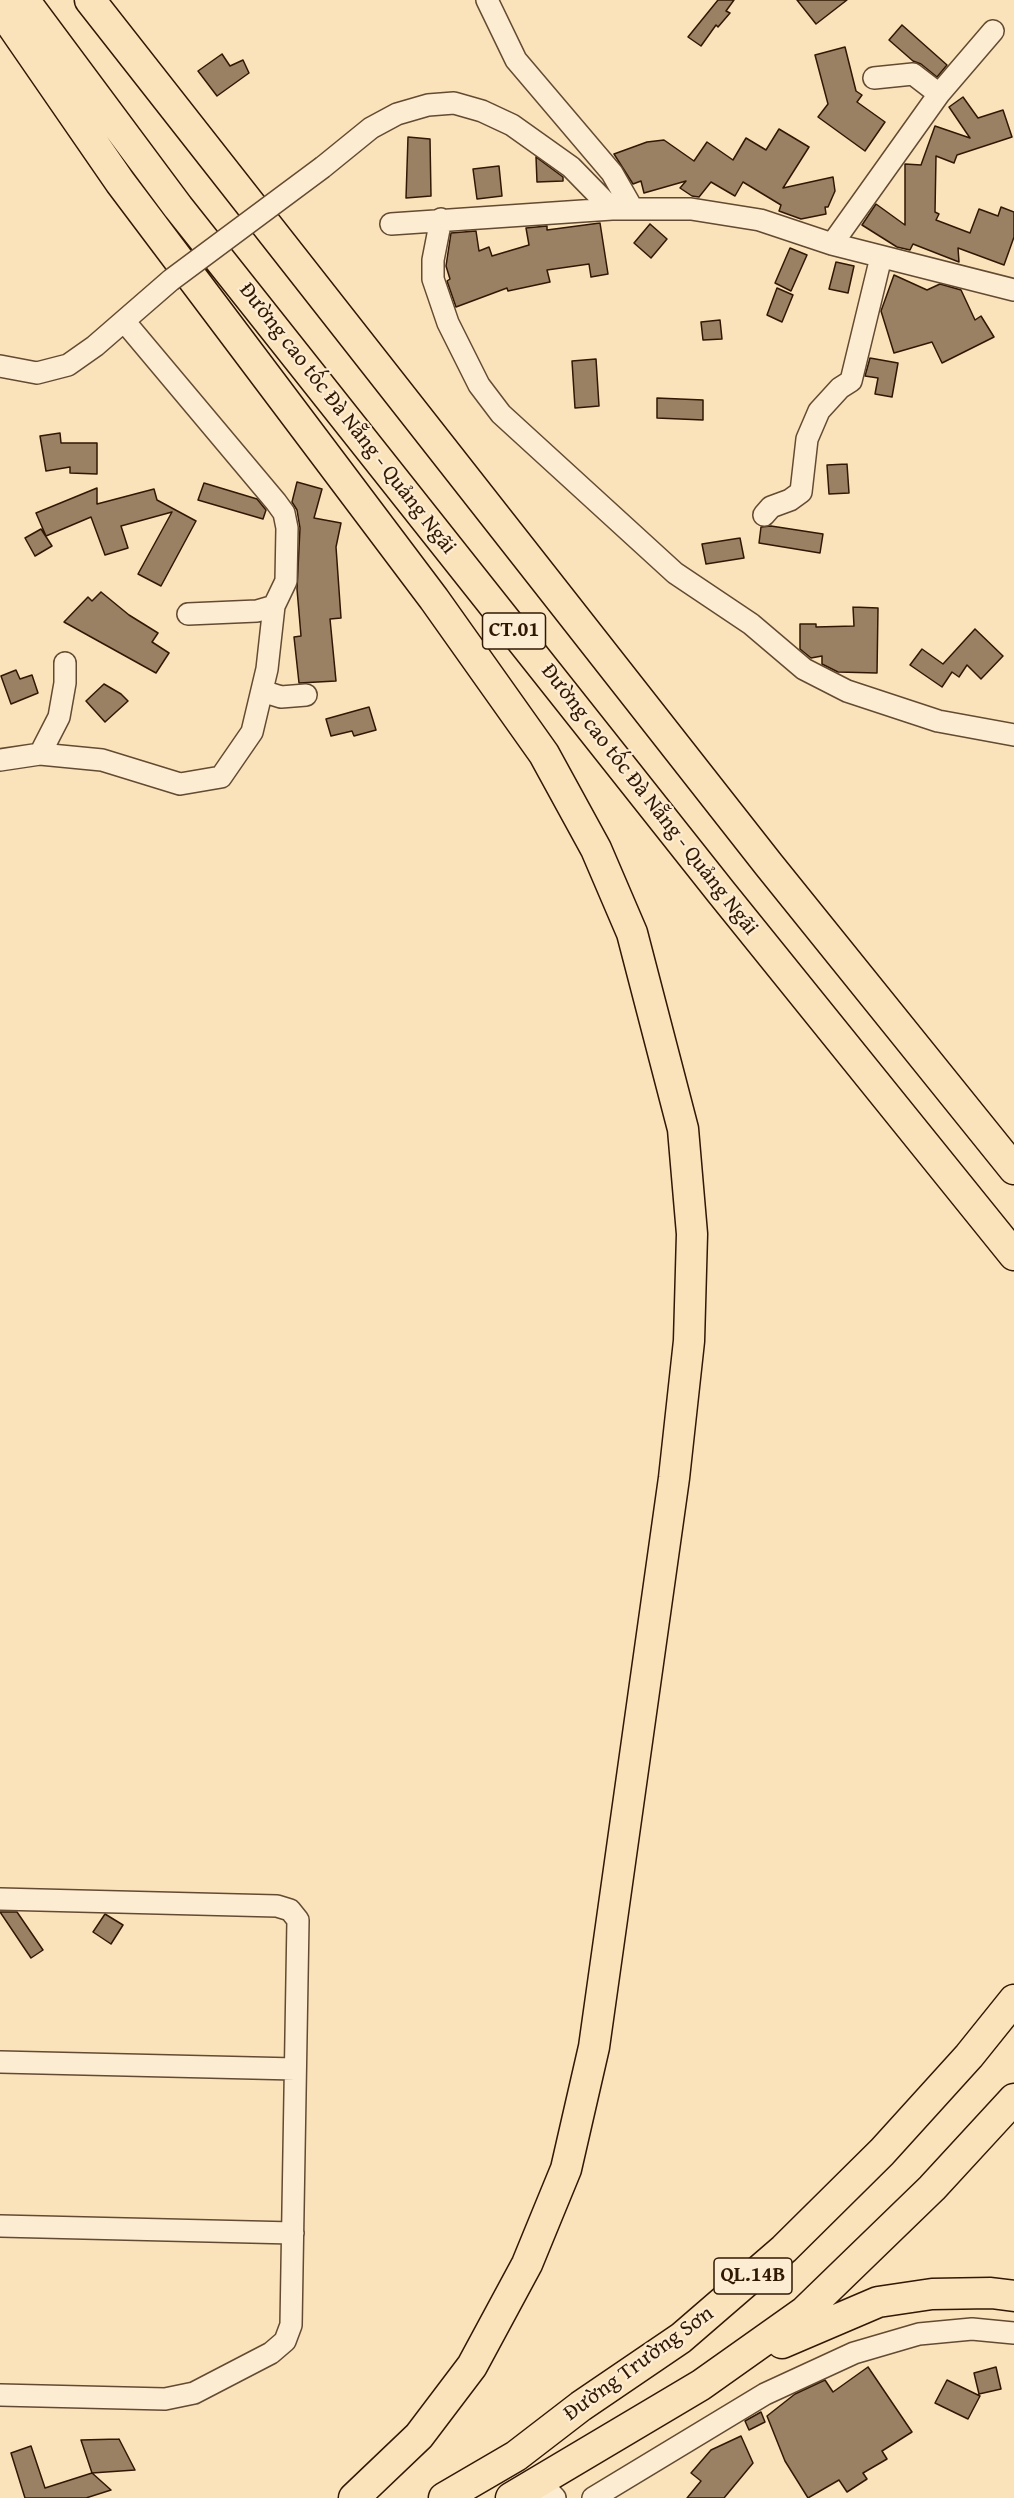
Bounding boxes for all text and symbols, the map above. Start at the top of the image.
street label: Đường cao tốc Đà Nẵng - Quảng Ngãi [233,278,461,560]
road number: CT.01 [482,613,546,649]
street label: Đường cao tốc Đà Nẵng - Quảng Ngãi [535,659,763,941]
road number: QL.14B [714,2258,792,2294]
street label: Đường Trường Sơn [559,2301,719,2427]

